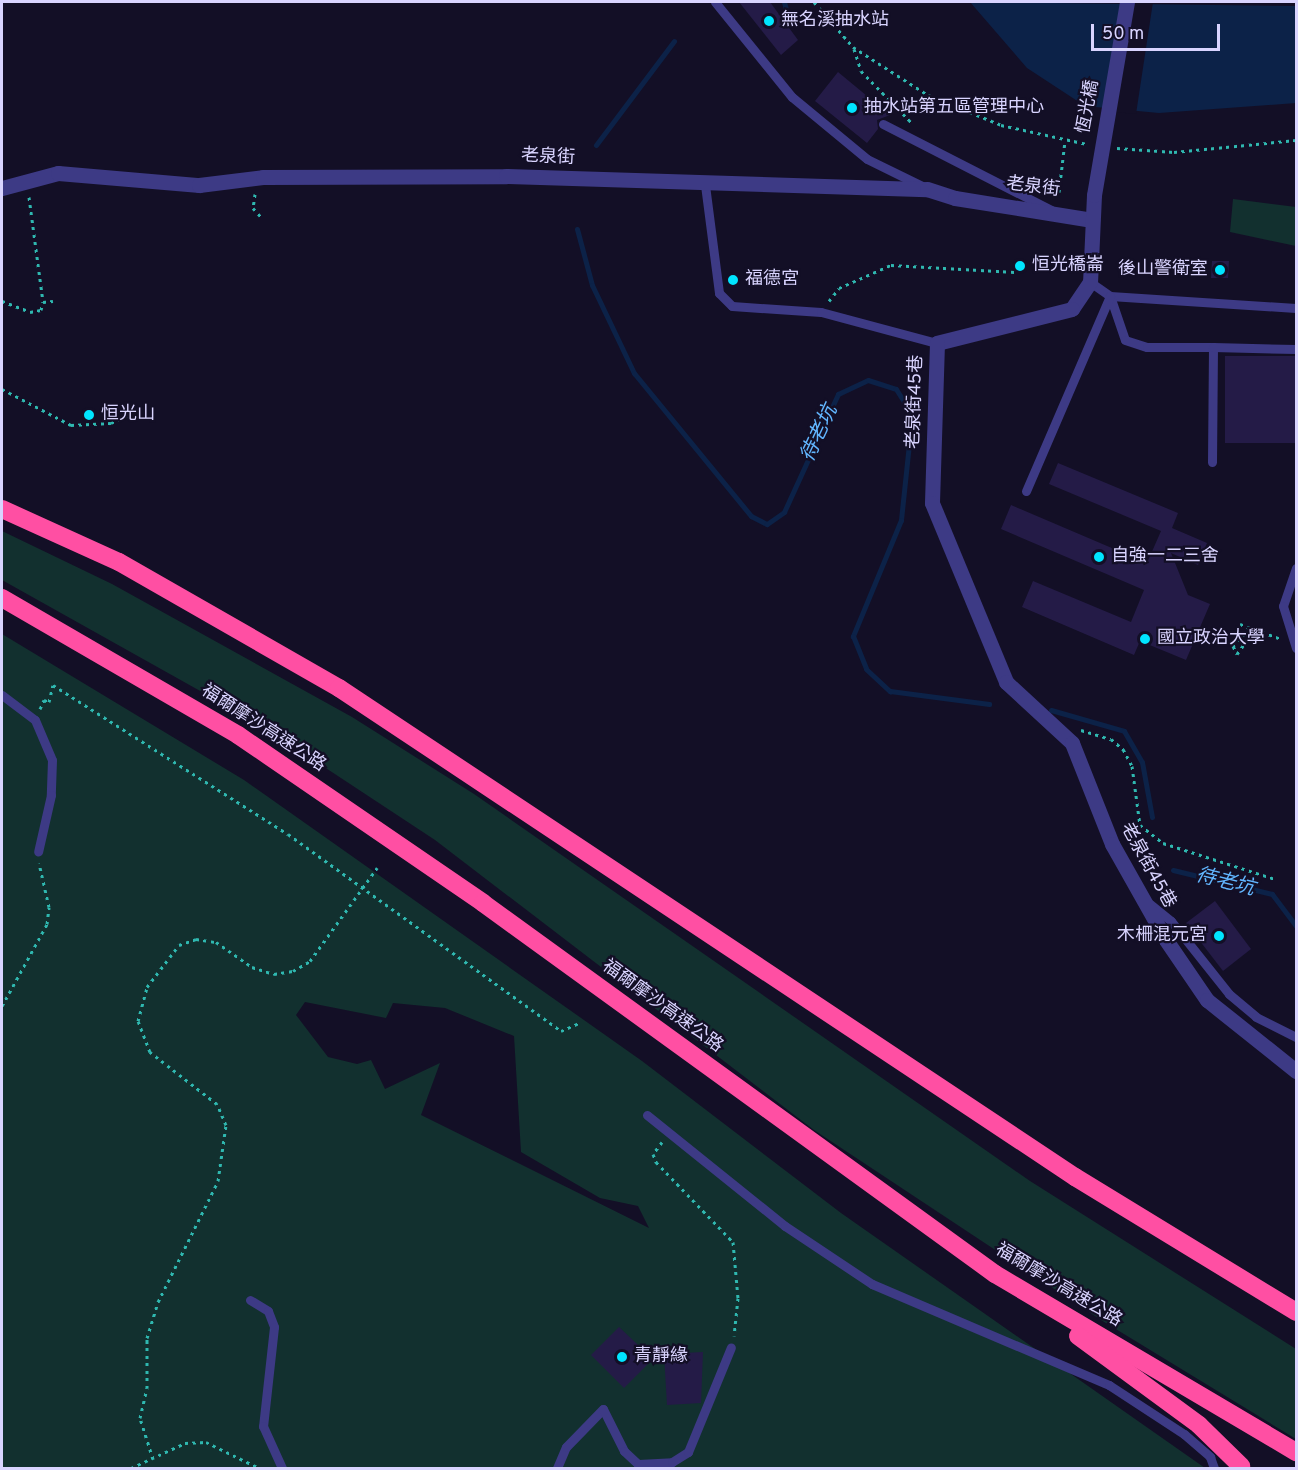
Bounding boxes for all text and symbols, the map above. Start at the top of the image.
place label: 無名溪抽水站 [781,10,889,32]
scale bar [1094,12,1223,50]
marker: 無名溪抽水站 [762,14,776,28]
text: 50 m [1102,23,1144,46]
street label: 恆光橋 [1074,79,1104,135]
place label: 抽水站第五區管理中心 [864,97,1044,119]
marker: 抽水站第五區管理中心 [845,101,859,115]
street label: 老泉街 [520,146,576,170]
street label: 老泉街 [1005,174,1061,202]
place label: 恒光橋崙 [1032,255,1104,277]
marker: 恒光橋崙 [1013,259,1027,273]
place label: 後山警衛室 [1118,259,1208,281]
marker: 後山警衛室 [1213,263,1227,277]
place label: 福德宮 [745,269,799,291]
marker: 福德宮 [726,273,740,287]
street label: 老泉街45巷 [904,354,928,450]
water label: 待老坑 [796,402,844,466]
place label: 恒光山 [101,404,155,426]
marker: 恒光山 [82,408,96,422]
place label: 自強一二三舍 [1111,546,1219,568]
marker: 自強一二三舍 [1092,550,1106,564]
place label: 國立政治大學 [1157,628,1265,650]
marker: 國立政治大學 [1138,632,1152,646]
street label: 福爾摩沙高速公路 [197,681,329,777]
street label: 老泉街45巷 [1115,820,1179,912]
water label: 待老坑 [1193,864,1257,902]
place label: 木柵混元宮 [1117,925,1207,947]
marker: 木柵混元宮 [1212,929,1226,943]
street label: 福爾摩沙高速公路 [597,956,727,1058]
street label: 福爾摩沙高速公路 [991,1240,1125,1332]
place label: 青靜緣 [634,1346,688,1368]
marker: 青靜緣 [615,1350,629,1364]

